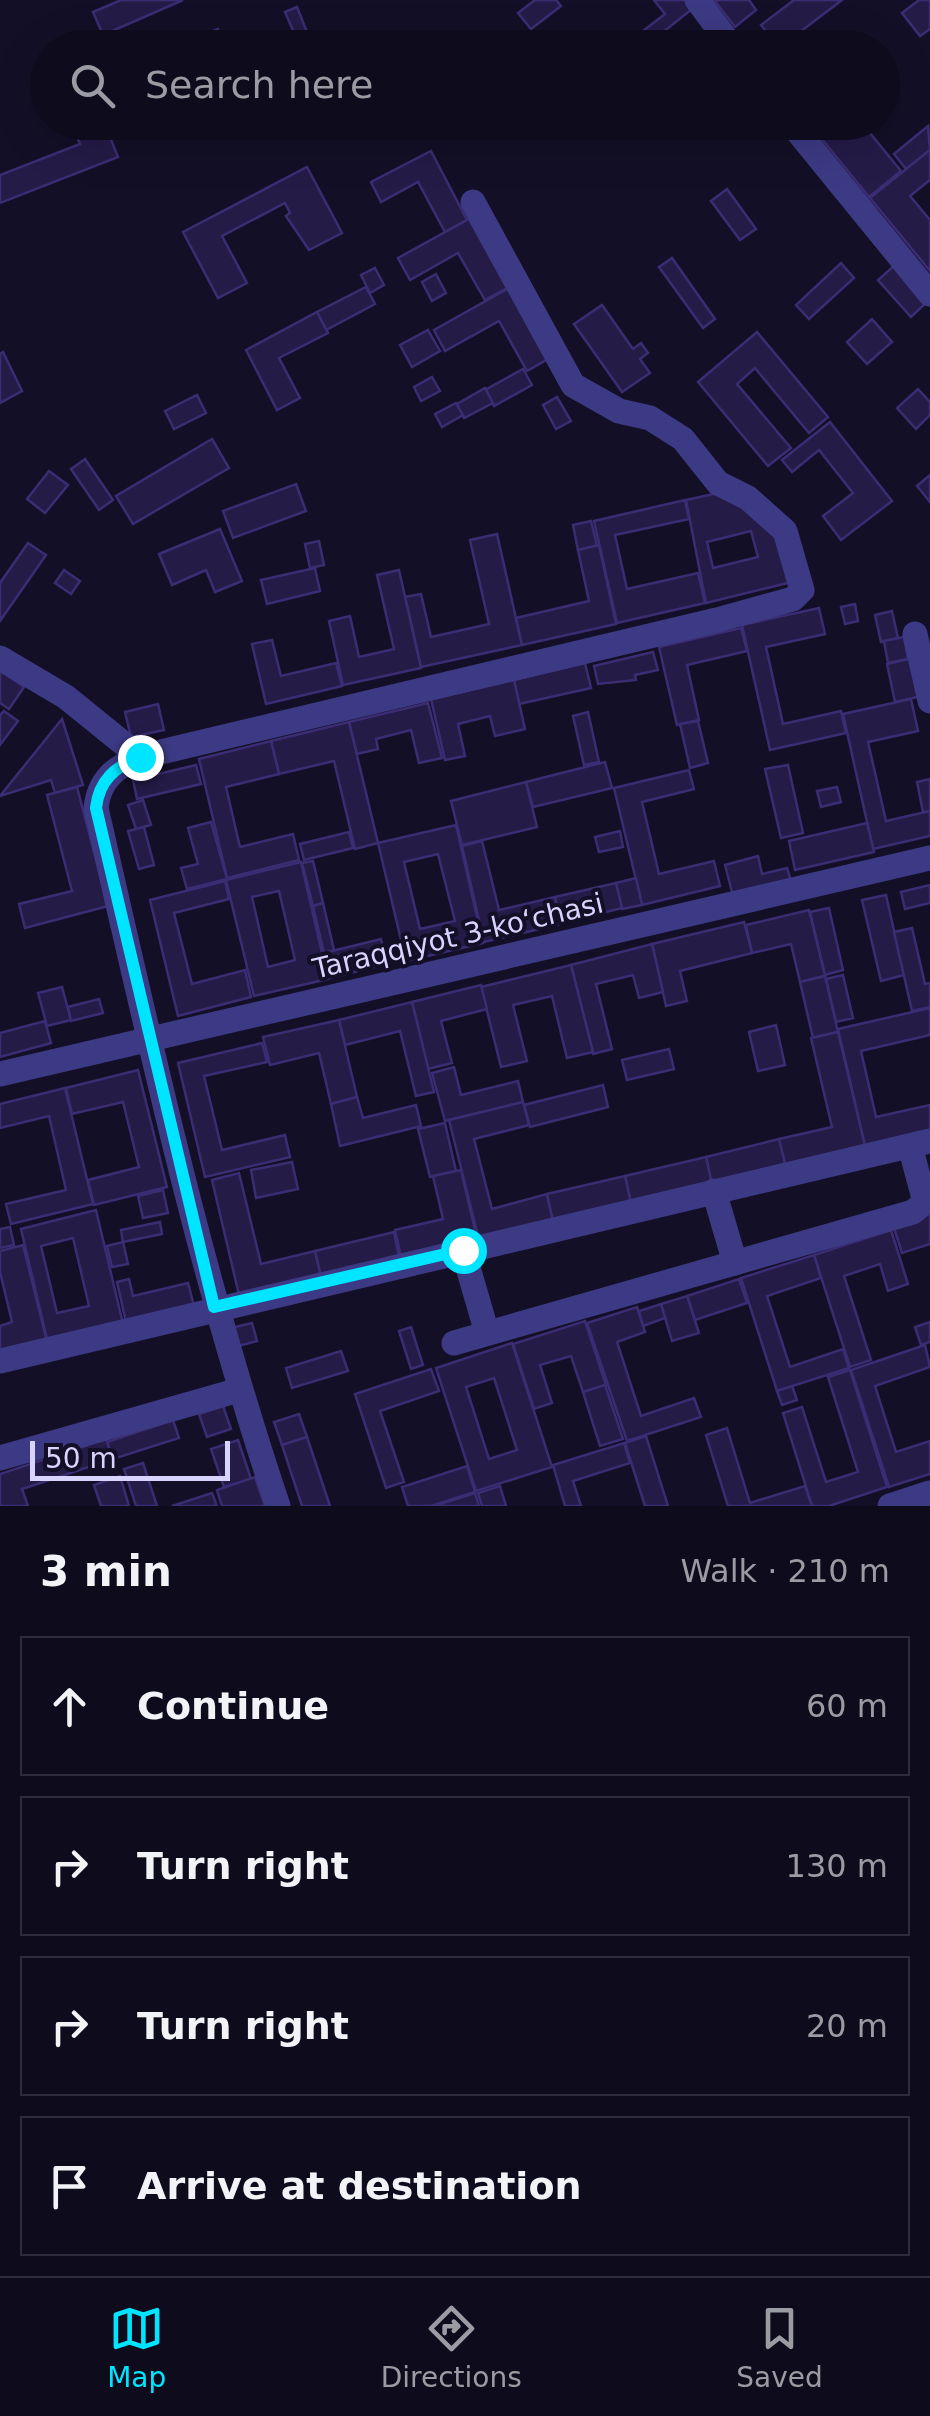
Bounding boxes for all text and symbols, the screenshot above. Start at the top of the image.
search box [30,30,900,140]
icon: search [65,58,120,113]
text: Search here [145,63,373,107]
route end [118,735,164,781]
street label: Taraqqiyot 3-koʻchasi [309,887,606,986]
route start [441,1228,487,1274]
scale bar [30,1436,230,1480]
text: 50 m [45,1442,117,1475]
text: 3 min [40,1547,172,1596]
text: Walk · 210 m [680,1552,890,1590]
icon: ahead [42,1679,97,1734]
text: Continue [137,1684,329,1728]
text: 60 m [806,1687,888,1725]
icon: right [42,1839,97,1894]
text: Turn right [137,1844,349,1888]
text: 130 m [786,1847,888,1885]
icon: right [42,1999,97,2054]
text: Turn right [137,2004,349,2048]
text: 20 m [806,2007,888,2045]
icon: arrive [42,2159,97,2214]
text: Arrive at destination [137,2164,582,2208]
tab: Map [107,2301,166,2394]
tab: Directions [381,2301,522,2394]
tab: Saved [736,2301,823,2394]

